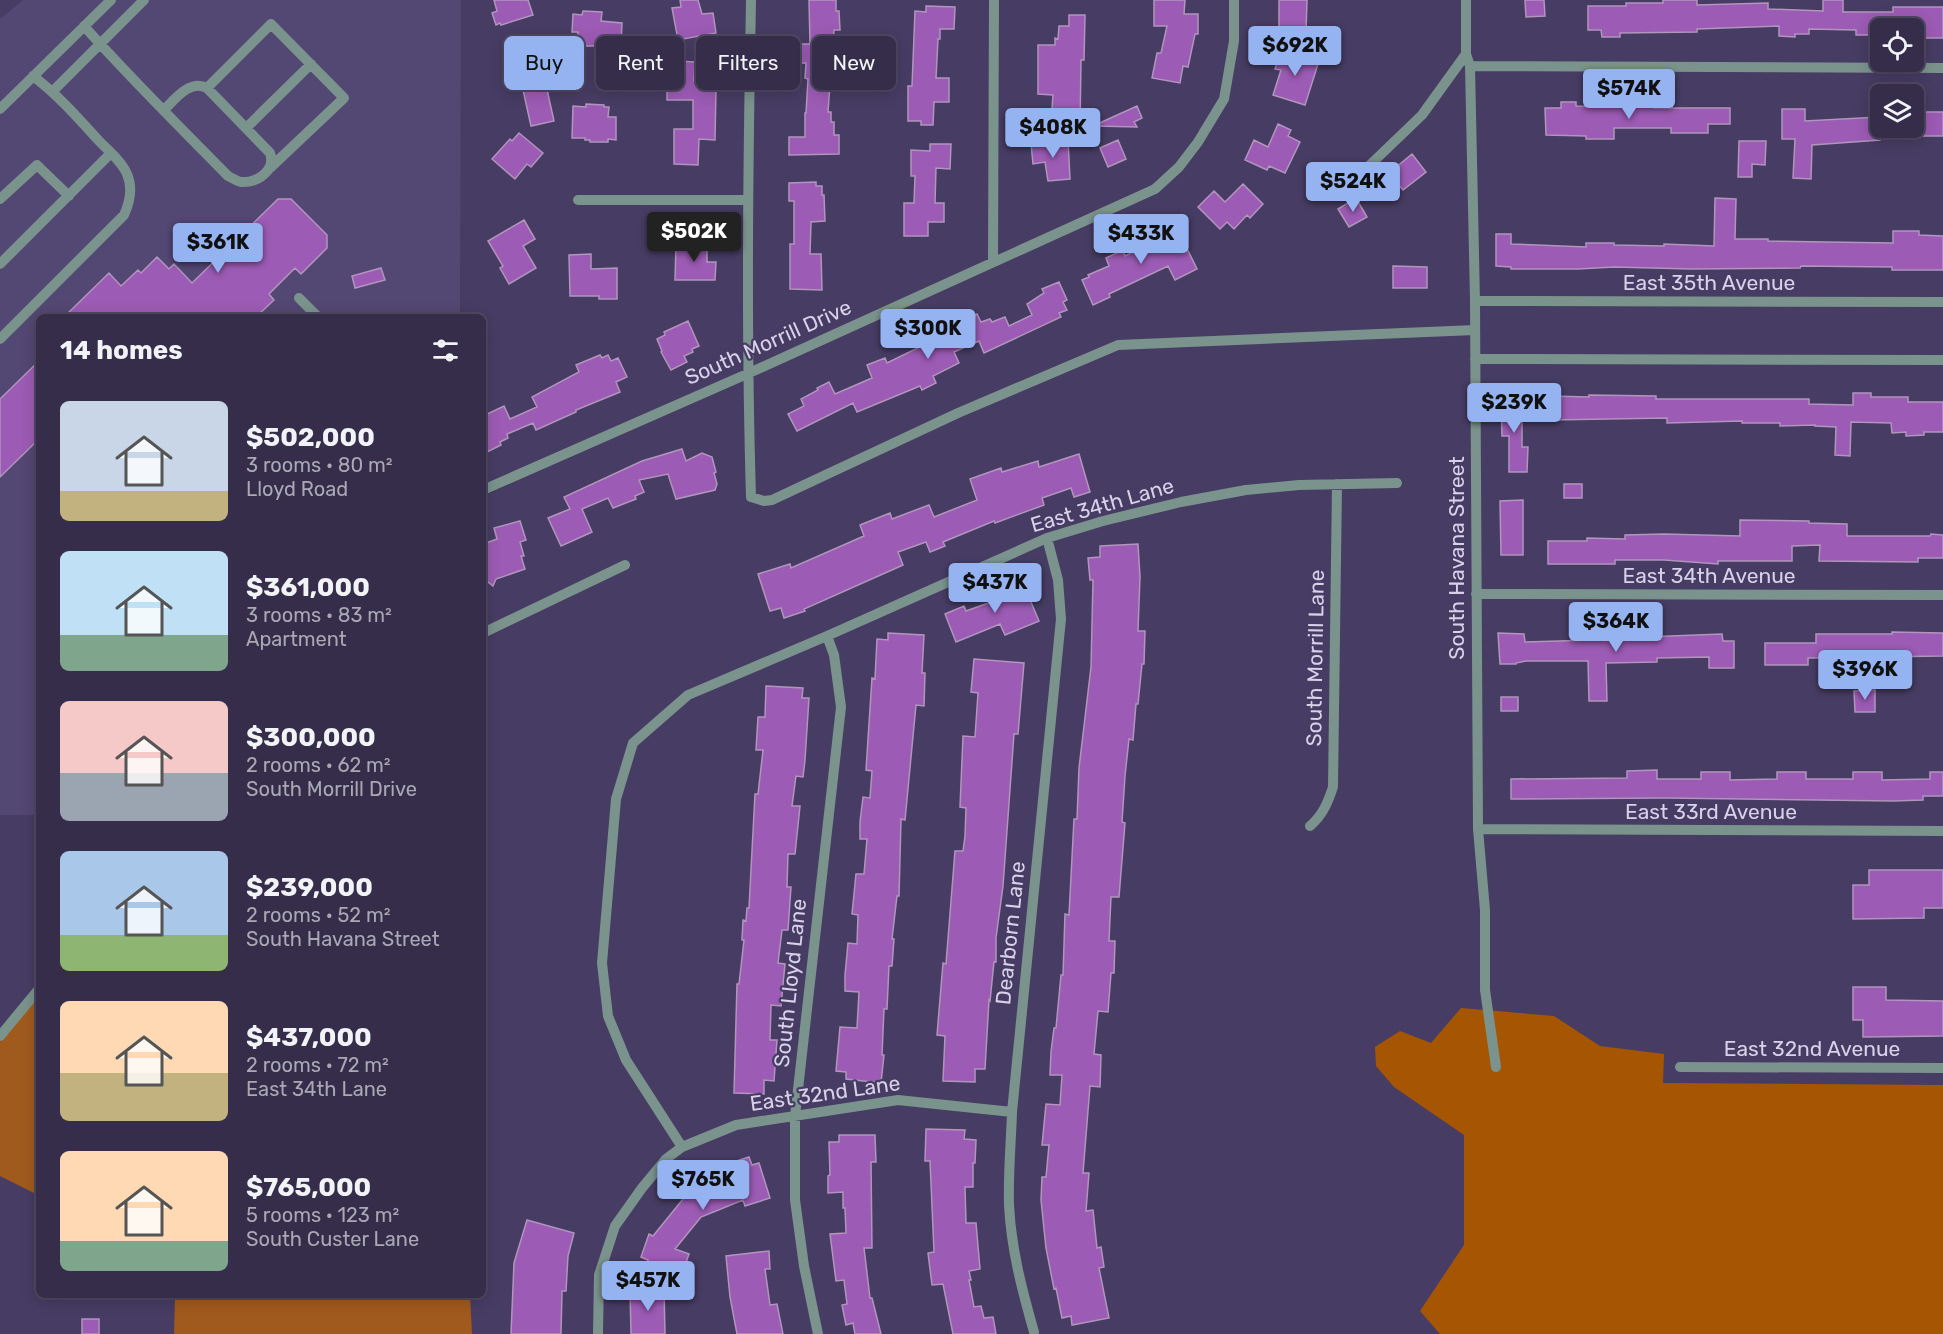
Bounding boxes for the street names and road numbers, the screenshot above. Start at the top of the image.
street label: East 35th Avenue [1623,270,1795,295]
street label: South Morrill Drive [681,294,855,390]
street label: South Havana Street [1444,456,1469,660]
street label: East 34th Lane [1027,473,1177,537]
street label: East 34th Avenue [1622,563,1796,588]
street label: South Morrill Lane [1301,569,1329,747]
street label: East 33rd Avenue [1625,799,1797,824]
street label: Dearborn Lane [990,860,1030,1006]
street label: South Lloyd Lane [769,898,811,1068]
street label: East 32nd Avenue [1724,1036,1900,1061]
street label: East 32nd Lane [748,1070,902,1116]

